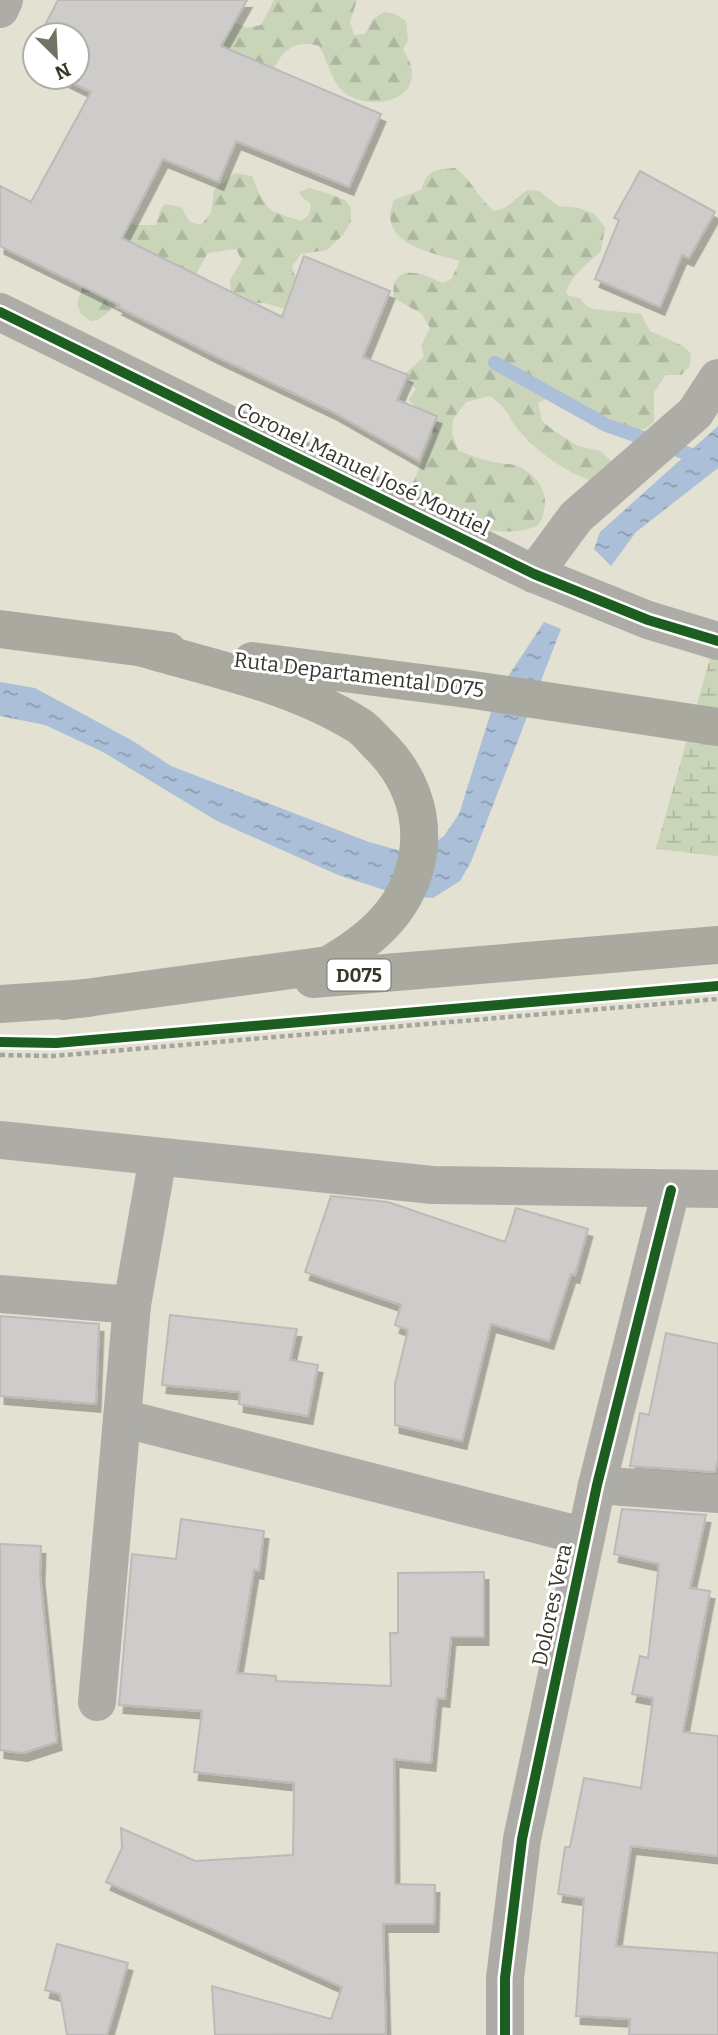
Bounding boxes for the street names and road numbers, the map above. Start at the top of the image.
street label: Coronel Manuel José Montiel [232,396,494,542]
street label: Ruta Departamental D075 [232,647,486,703]
road number: D075 [328,959,390,990]
street label: Dolores Vera [526,1541,578,1668]

